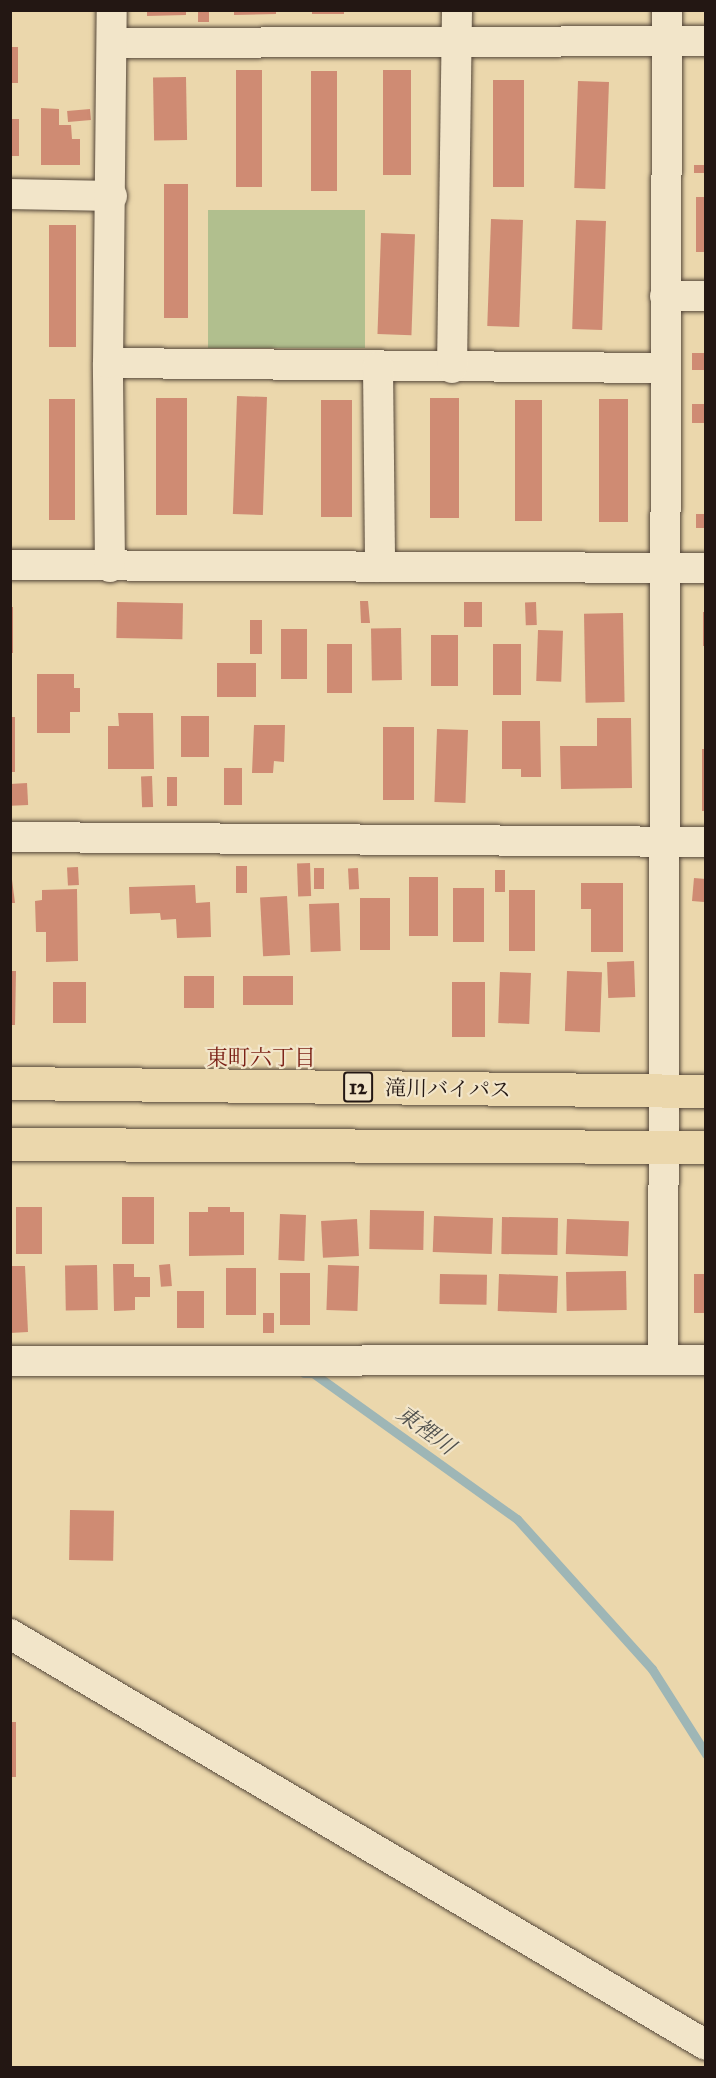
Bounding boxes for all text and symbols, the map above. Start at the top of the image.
district label: 東町六丁目 [206,1045,316,1071]
road number: 12 [343,1070,373,1104]
street label: 滝川バイパス [385,1075,511,1103]
water label: 東裡川 [392,1400,460,1460]

